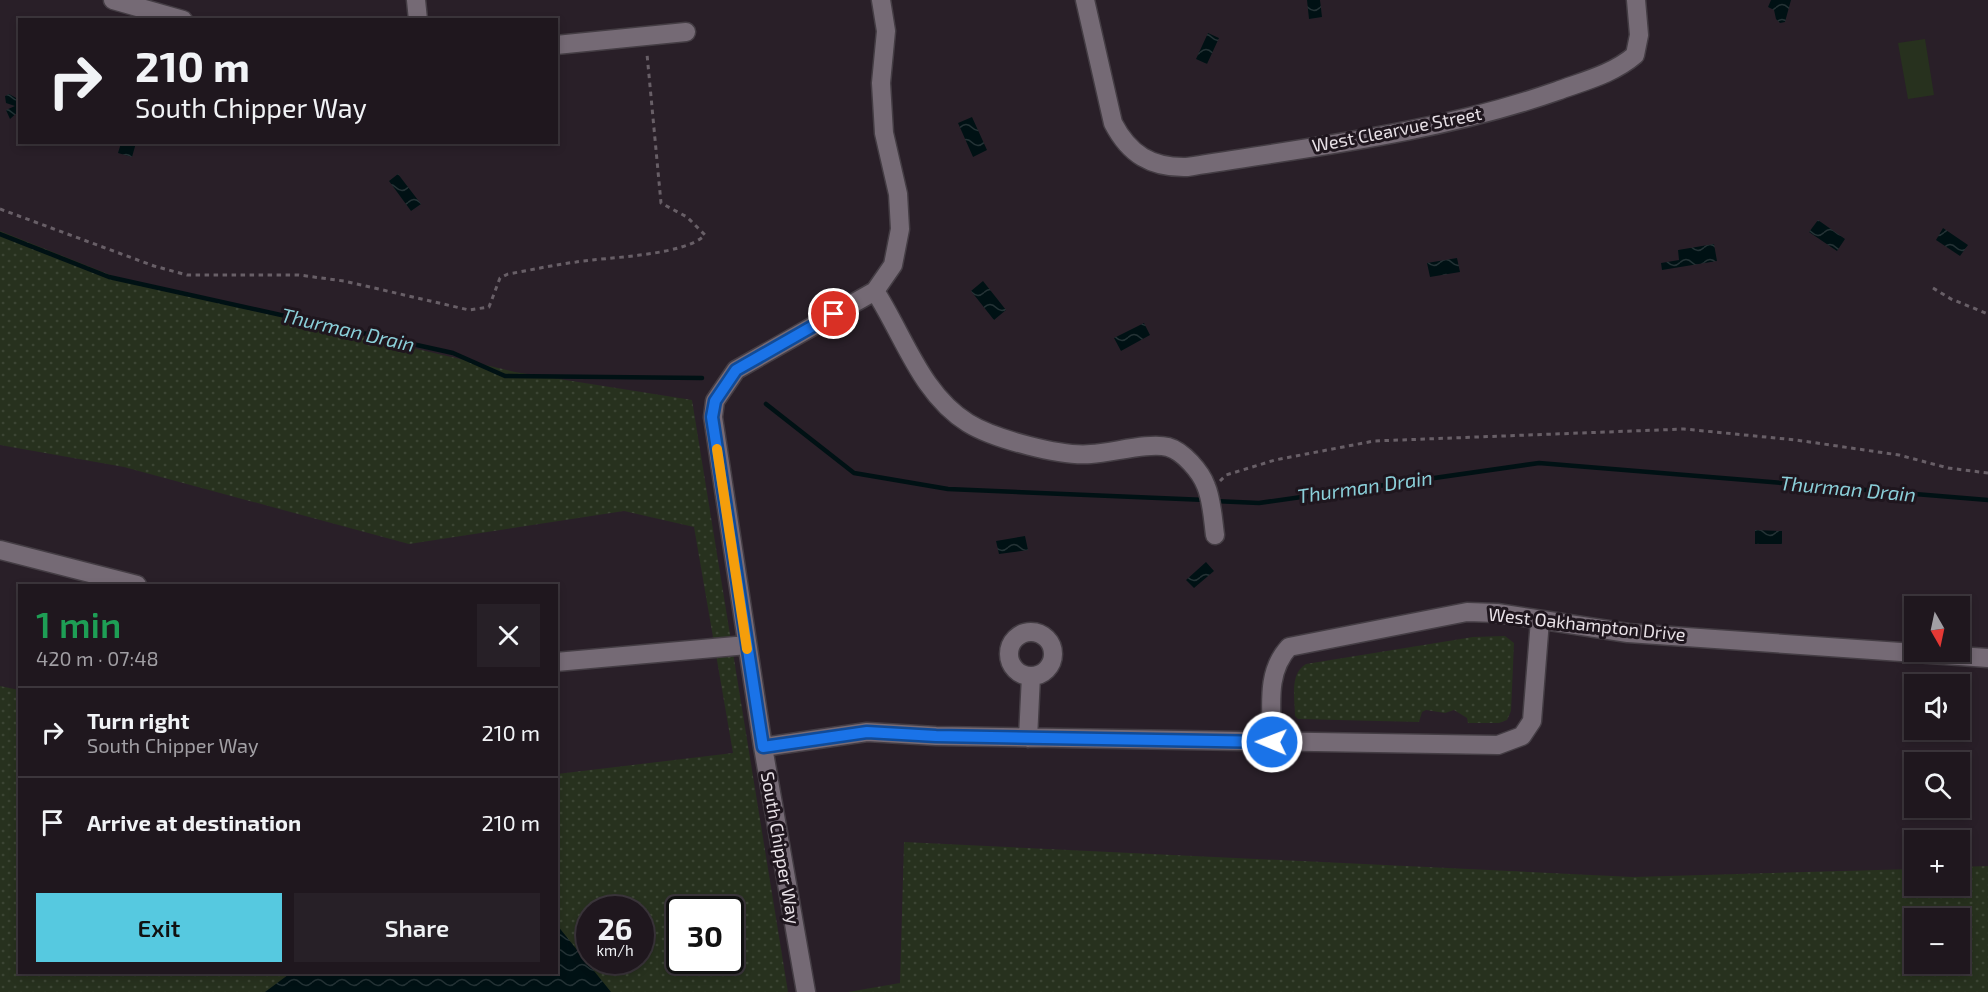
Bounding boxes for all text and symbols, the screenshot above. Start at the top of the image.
text: 210 m [135,40,250,90]
icon: right [36,42,114,120]
text: South Chipper Way [135,91,367,123]
street label: West Clearvue Street [1310,102,1484,156]
pin [808,288,859,339]
icon: arrive [817,297,850,330]
water label: Thurman Drain [279,302,417,356]
water label: Thurman Drain [1296,465,1434,507]
water label: Thurman Drain [1779,470,1917,506]
north arrow [1904,596,1970,662]
map controls [1904,596,1970,974]
text: 1 min [36,602,121,645]
street label: West Oakhampton Drive [1487,603,1687,645]
button: close [477,604,540,667]
text: 420 m · 07:48 [36,646,159,670]
button: sound [1904,674,1970,740]
text: Turn right [87,707,189,733]
position arrow [1240,710,1304,774]
icon: right [36,716,69,749]
text: 210 m [481,719,540,745]
text: South Chipper Way [87,733,259,757]
button: search [1904,752,1970,818]
street label: South Chipper Way [757,770,805,926]
icon: arrive [36,806,69,839]
text: Arrive at destination [87,809,301,835]
text: 210 m [481,809,540,835]
button: + [1904,830,1970,896]
button: Exit [36,893,282,962]
button: Share [294,893,540,962]
speed limit sign: 30 [666,896,744,974]
button: − [1904,908,1970,974]
text: 26 [597,910,633,946]
text: km/h [596,941,634,959]

